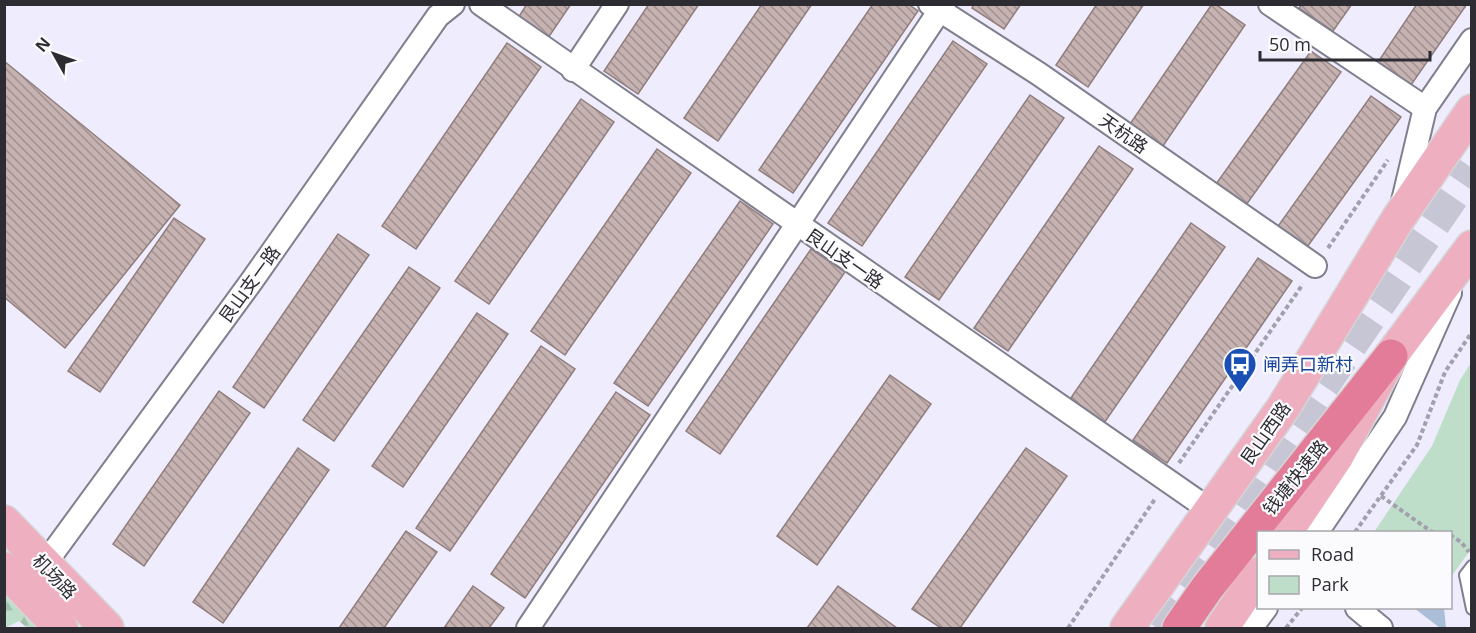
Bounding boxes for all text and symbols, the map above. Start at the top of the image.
north arrow [24,24,84,84]
scale bar [1260,24,1430,62]
text: N [30,32,55,56]
text: 50 m [1269,32,1311,56]
street label: 天杭路 [1095,108,1153,158]
street label: 艮山支一路 [801,222,889,294]
street label: 艮山支一路 [213,241,285,327]
bus stop icon: 闸弄口新村 [1222,346,1258,393]
place label: 闸弄口新村 [1263,352,1353,376]
street label: 艮山西路 [1235,397,1295,469]
street label: 钱塘快速路 [1257,434,1333,520]
legend [1257,531,1452,609]
text: Road [1311,542,1354,566]
street label: 机场路 [28,548,82,604]
text: Park [1311,572,1349,596]

